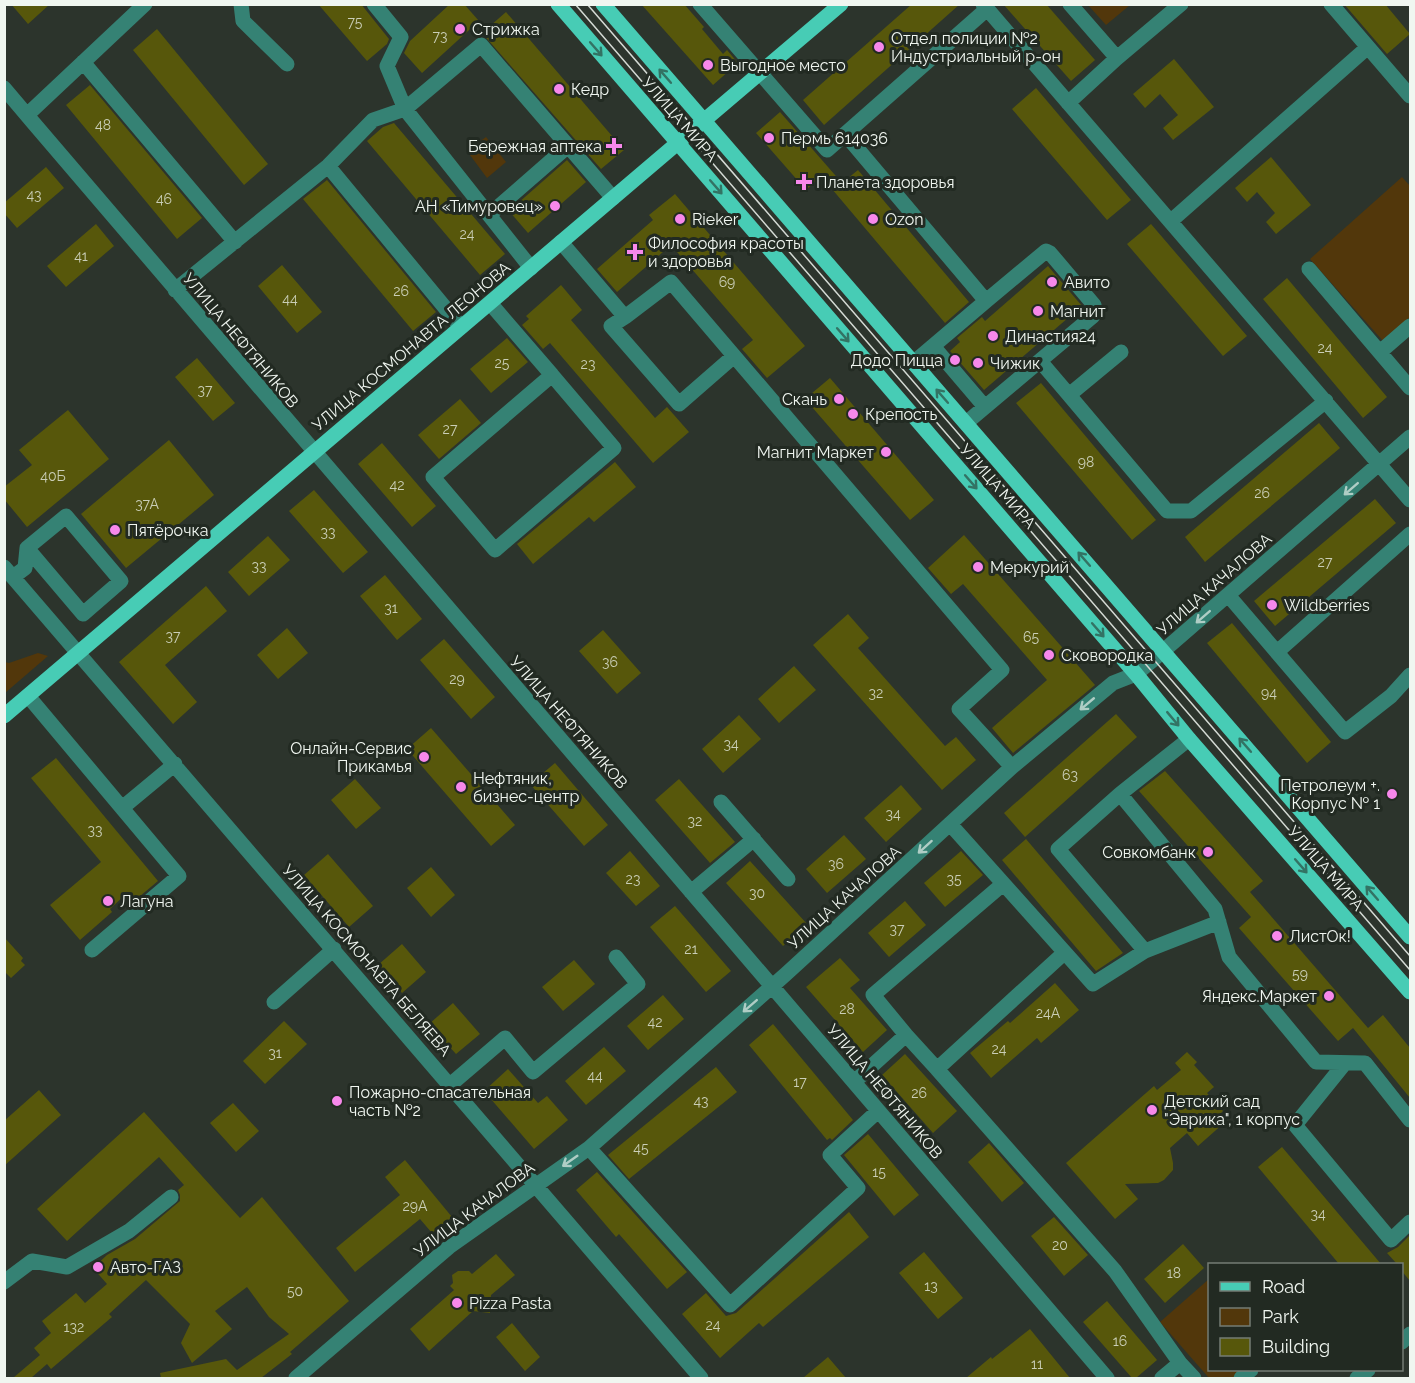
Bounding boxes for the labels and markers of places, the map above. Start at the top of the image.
place label: Стрижка [472,20,540,39]
marker: Стрижка [453,22,467,36]
place label: Отдел полиции №2 Индустриальный р-он [891,29,1061,66]
marker: Отдел полиции №2 Индустриальный р-он [872,40,886,54]
place label: Выгодное место [720,56,846,75]
marker: Выгодное место [701,58,715,72]
place label: Кедр [571,80,609,99]
marker: Кедр [552,82,566,96]
place label: Пермь 614036 [781,129,888,148]
marker: Пермь 614036 [762,131,776,145]
place label: Бережная аптека [468,137,602,156]
marker: Бережная аптека [607,139,621,153]
place label: Планета здоровья [816,173,955,192]
marker: Планета здоровья [797,175,811,189]
place label: АН «Тимуровец» [415,197,543,216]
marker: АН «Тимуровец» [548,199,562,213]
place label: Rieker [692,210,739,229]
place label: Ozon [885,210,924,229]
marker: Rieker [673,212,687,226]
marker: Ozon [866,212,880,226]
place label: Философия красоты и здоровья [648,234,804,271]
marker: Философия красоты и здоровья [626,243,644,261]
place label: Авито [1064,273,1110,292]
marker: Авито [1045,275,1059,289]
place label: Магнит [1050,302,1106,321]
marker: Магнит [1031,304,1045,318]
place label: Династия24 [1005,327,1096,346]
marker: Династия24 [986,329,1000,343]
place label: Додо Пицца [850,351,943,370]
marker: Додо Пицца [948,353,962,367]
place label: Чижик [990,354,1040,373]
marker: Чижик [971,356,985,370]
place label: Скань [782,390,827,409]
marker: Скань [832,392,846,406]
place label: Крепость [865,405,937,424]
marker: Крепость [846,407,860,421]
place label: Магнит Маркет [757,443,874,462]
marker: Магнит Маркет [879,445,893,459]
place label: Пятёрочка [127,521,208,540]
marker: Пятёрочка [108,523,122,537]
place label: Меркурий [990,558,1069,577]
marker: Меркурий [971,560,985,574]
place label: Wildberries [1284,596,1370,615]
marker: Wildberries [1265,598,1279,612]
place label: Сковородка [1061,646,1153,665]
marker: Сковородка [1042,648,1056,662]
place label: Онлайн-Сервис Прикамья [290,739,412,776]
marker: Онлайн-Сервис Прикамья [417,750,431,764]
place label: Нефтяник, бизнес-центр [473,769,579,806]
place label: Петролеум +. Корпус № 1 [1280,776,1380,813]
marker: Нефтяник, бизнес-центр [454,780,468,794]
marker: Петролеум +. Корпус № 1 [1385,787,1399,801]
place label: Совкомбанк [1102,843,1196,862]
marker: Совкомбанк [1201,845,1215,859]
place label: Лагуна [120,892,174,911]
marker: Лагуна [101,894,115,908]
place label: ЛистОк! [1289,927,1351,946]
marker: ЛистОк! [1270,929,1284,943]
place label: Яндекс.Маркет [1202,987,1317,1006]
marker: Яндекс.Маркет [1322,989,1336,1003]
place label: Пожарно-спасательная часть №2 [349,1083,531,1120]
place label: Детский сад "Эврика", 1 корпус [1164,1092,1300,1129]
marker: Пожарно-спасательная часть №2 [330,1094,344,1108]
marker: Детский сад "Эврика", 1 корпус [1145,1103,1159,1117]
place label: Авто-ГАЗ [110,1258,181,1277]
marker: Авто-ГАЗ [91,1260,105,1274]
place label: Pizza Pasta [469,1294,551,1313]
marker: Pizza Pasta [450,1296,464,1310]

